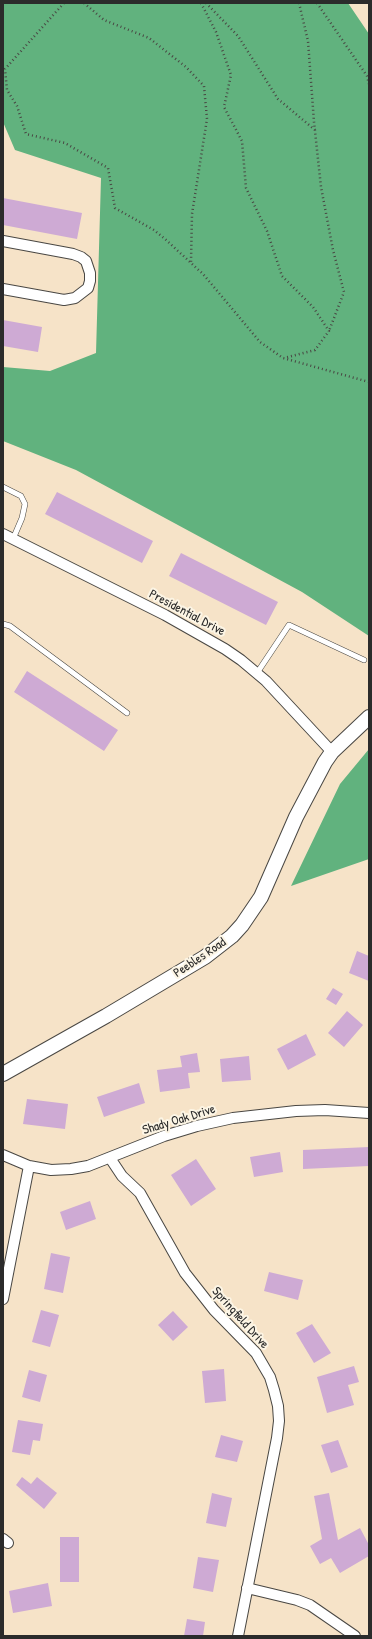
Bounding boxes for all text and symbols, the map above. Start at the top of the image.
street label: Presidential Drive [146,586,228,640]
street label: Peebles Road [171,935,229,981]
street label: Shady Oak Drive [141,1102,217,1138]
street label: Springfield Drive [208,1284,272,1352]

